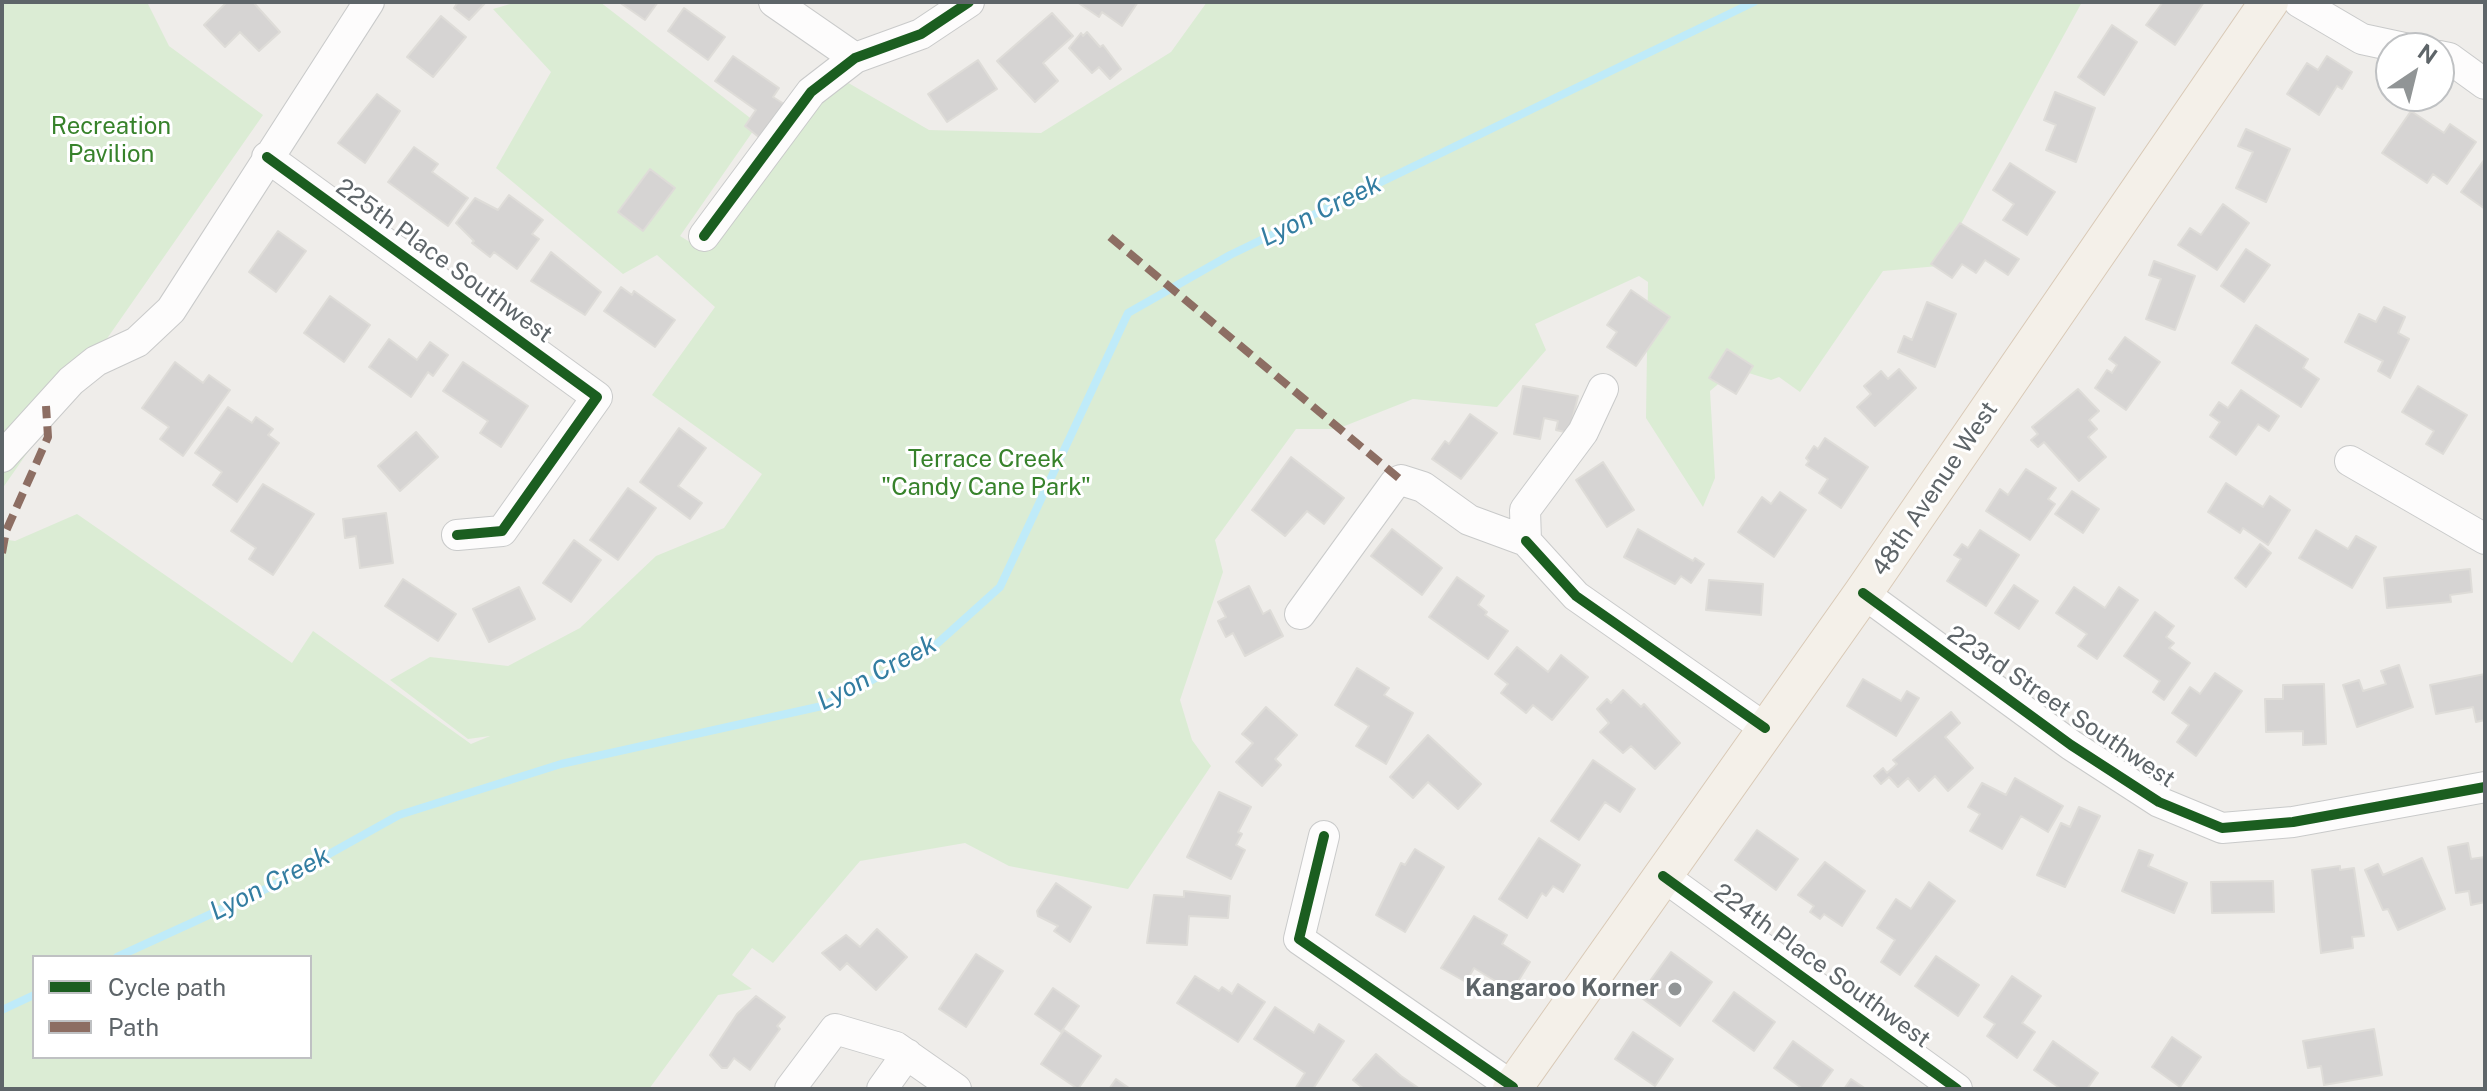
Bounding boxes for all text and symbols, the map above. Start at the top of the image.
north arrow [2375,32,2455,112]
text: N [2413,38,2442,70]
park label: Recreation Pavilion [51,113,171,169]
water label: Lyon Creek [1255,168,1387,254]
street label: 225th Place Southwest [330,173,558,349]
street label: 48th Avenue West [1866,396,2004,582]
park label: Terrace Creek "Candy Cane Park" [881,446,1091,502]
street label: 223rd Street Southwest [1942,620,2180,794]
water label: Lyon Creek [812,629,942,717]
water label: Lyon Creek [205,840,335,928]
street label: 224th Place Southwest [1708,878,1936,1054]
legend [32,955,312,1059]
text: Cycle path [108,973,226,1001]
place label: Kangaroo Korner [1465,975,1659,1003]
marker: Kangaroo Korner [1666,980,1684,998]
text: Path [108,1013,159,1041]

